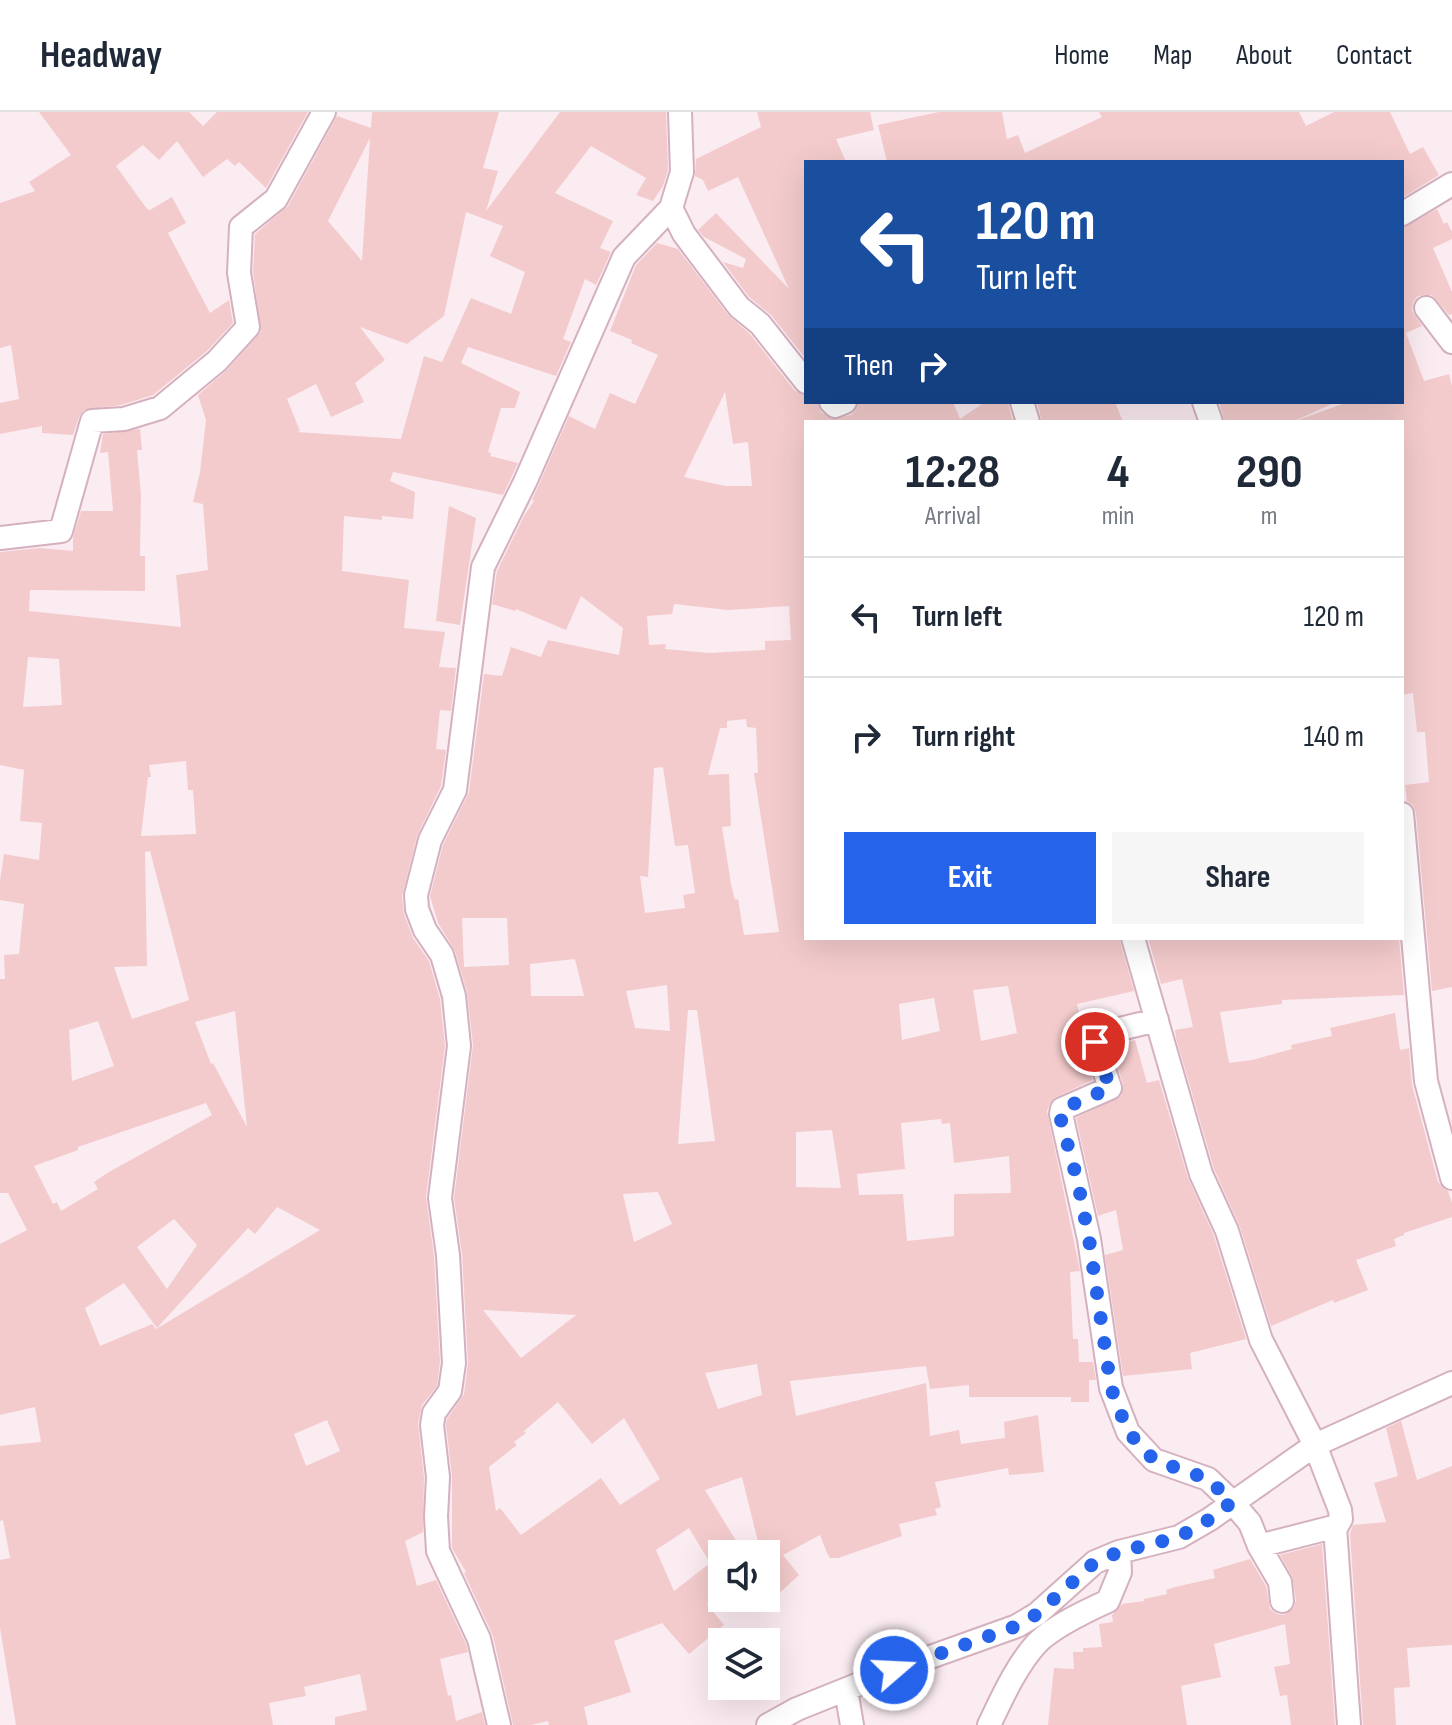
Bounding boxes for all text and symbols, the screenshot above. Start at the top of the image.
text: Headway [40,33,162,78]
text: Home [1054,39,1109,72]
text: Map [1153,39,1192,72]
text: About [1236,39,1292,72]
text: Contact [1336,39,1412,72]
text: 120 m [976,189,1096,256]
icon: left [844,192,948,296]
text: Turn left [976,257,1077,300]
icon: right [910,344,954,388]
text: Then [844,348,894,384]
text: 12:28 [905,444,1000,501]
text: 4 [1107,444,1129,501]
text: 290 [1236,444,1303,501]
text: Arrival [925,501,981,532]
text: min [1102,501,1134,532]
text: m [1261,501,1278,532]
icon: left [844,595,888,639]
text: Turn left [912,599,1002,635]
text: 120 m [1303,599,1364,635]
icon: right [844,715,888,759]
text: Turn right [912,719,1015,755]
text: 140 m [1304,719,1364,755]
button: Exit [844,832,1096,924]
button: Share [1112,832,1364,924]
pin [1061,1008,1129,1076]
icon: arrive [1073,1020,1117,1064]
map controls [708,1540,780,1700]
button: sound [708,1540,780,1612]
button: layers [708,1628,780,1700]
position arrow [852,1628,936,1712]

